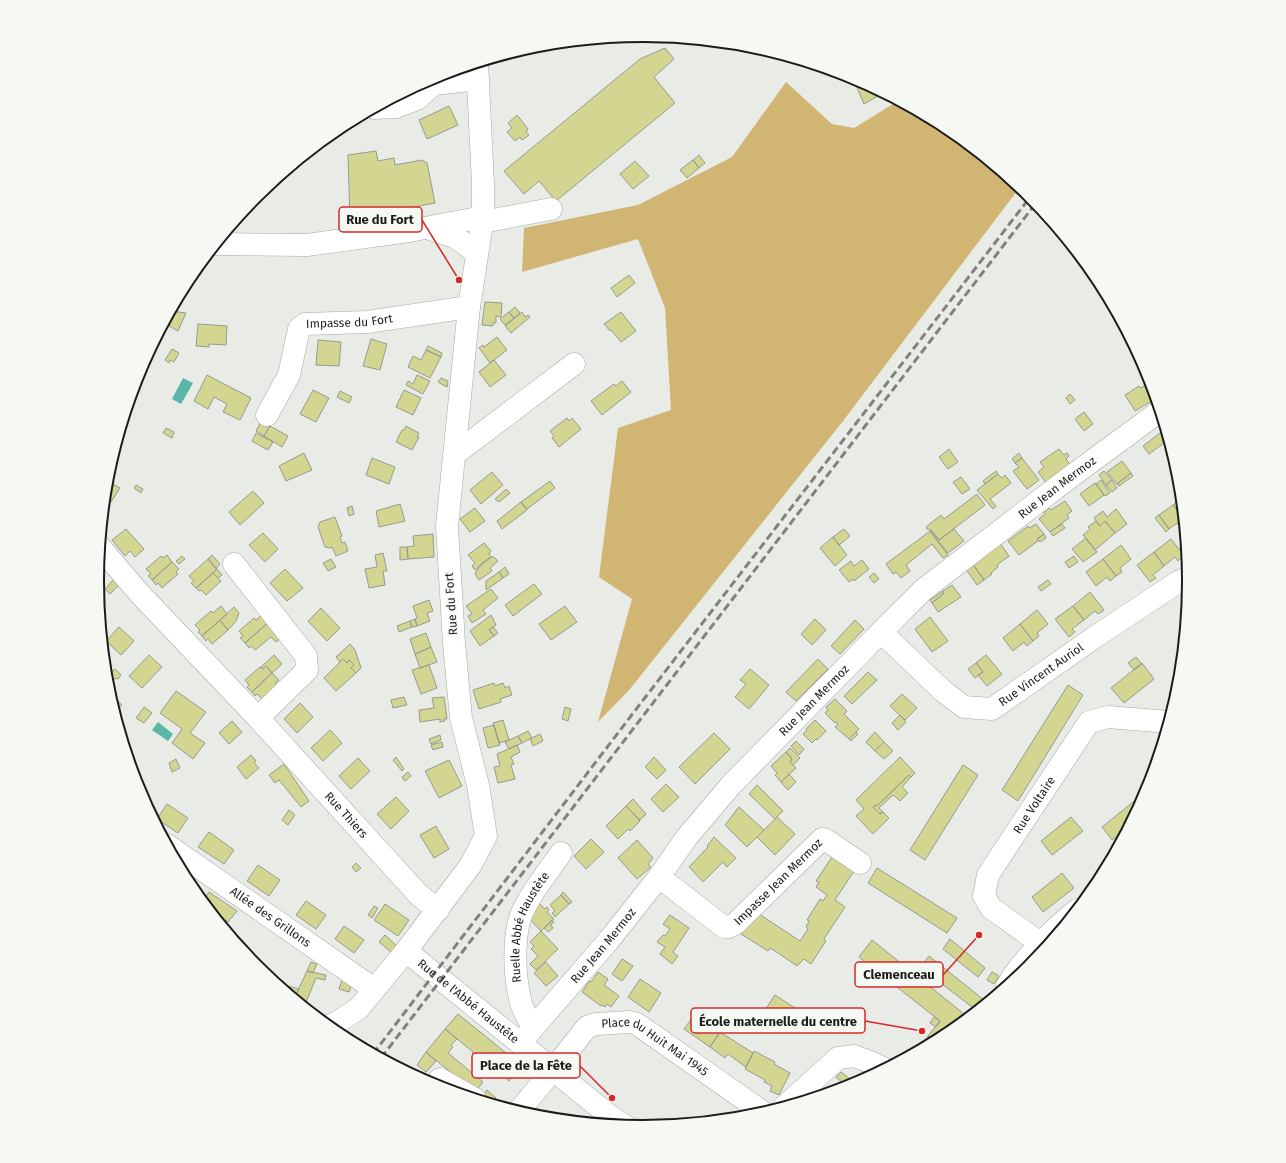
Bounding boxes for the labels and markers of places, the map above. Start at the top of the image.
callout: Rue du Fort [339,207,422,232]
callout: Clemenceau [855,962,943,987]
callout: École maternelle du centre [691,1008,865,1033]
callout: Place de la Fête [472,1053,580,1078]

